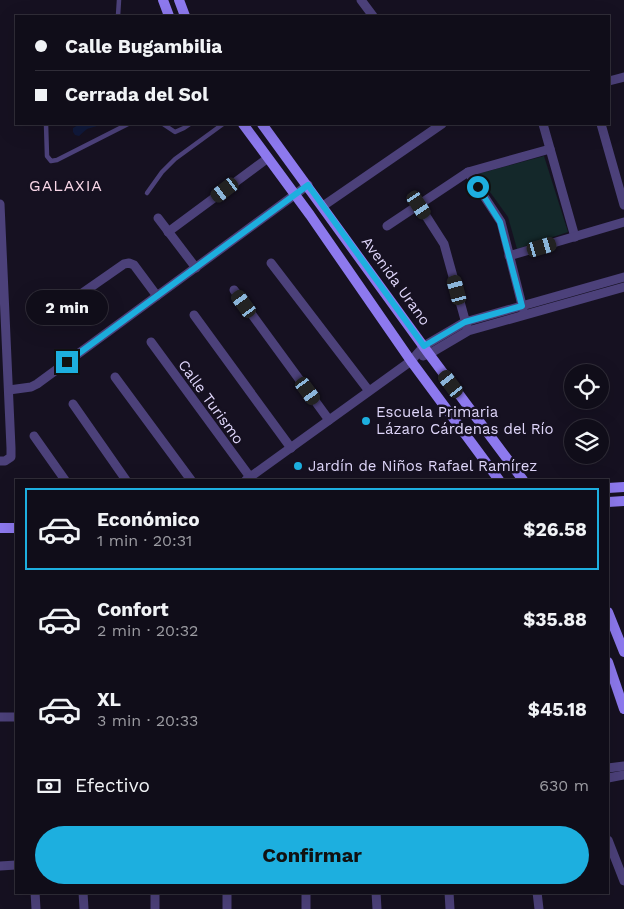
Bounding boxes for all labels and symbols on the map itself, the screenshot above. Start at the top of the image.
car [208,175,241,205]
district label: GALAXIA [29,176,103,195]
route start [467,176,489,198]
car [404,188,433,222]
street label: Avenida Urano [358,233,434,329]
car [525,236,558,258]
car [445,274,468,306]
car [229,287,258,321]
callout: 2 min [26,290,108,324]
route end [56,351,78,373]
street label: Calle Turismo [174,356,248,448]
car [435,368,466,400]
car [293,374,322,408]
place label: Escuela Primaria Lázaro Cárdenas del Río [376,403,554,438]
marker: Escuela Primaria Lázaro Cárdenas del Río [360,415,372,427]
place label: Jardín de Niños Rafael Ramírez [308,457,537,475]
marker: Jardín de Niños Rafael Ramírez [292,460,304,472]

